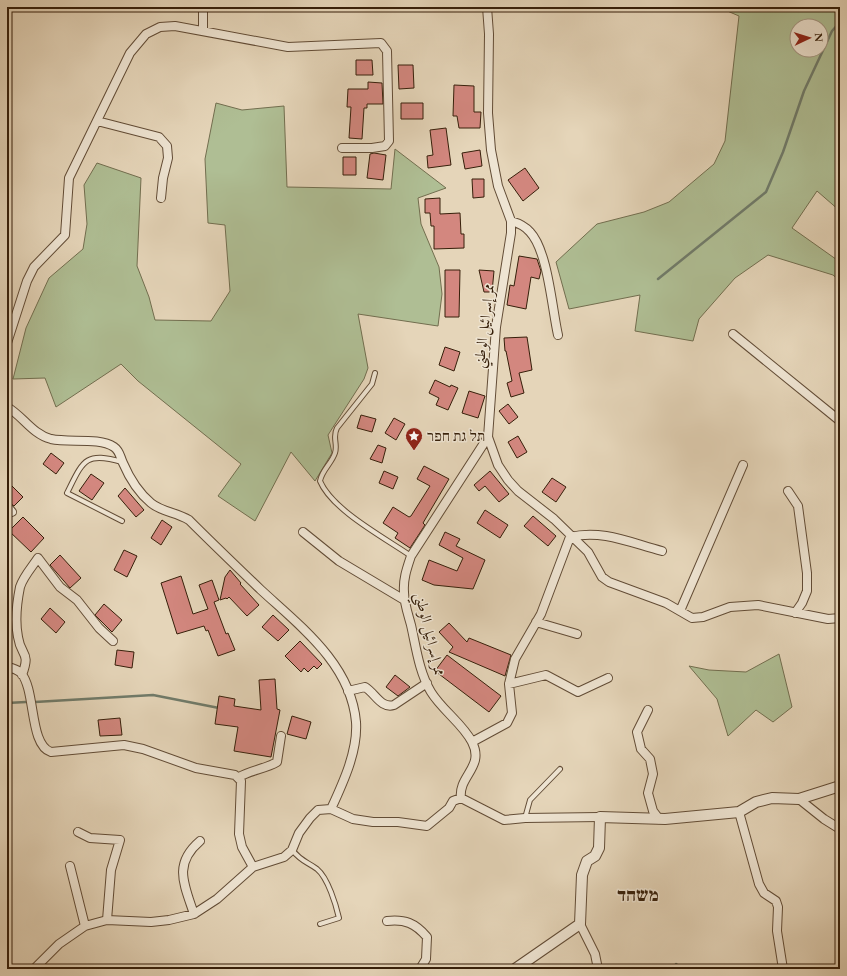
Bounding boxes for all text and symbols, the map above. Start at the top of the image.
north arrow [789,18,829,58]
text: N [812,32,826,42]
street label: ممر إسرائيل الوطني [469,283,503,370]
place icon: תל גת חפר [404,426,424,451]
place label: תל גת חפר [427,426,485,445]
street label: ممر إسرائيل الوطني [406,590,450,679]
district label: משהד [617,882,659,907]

